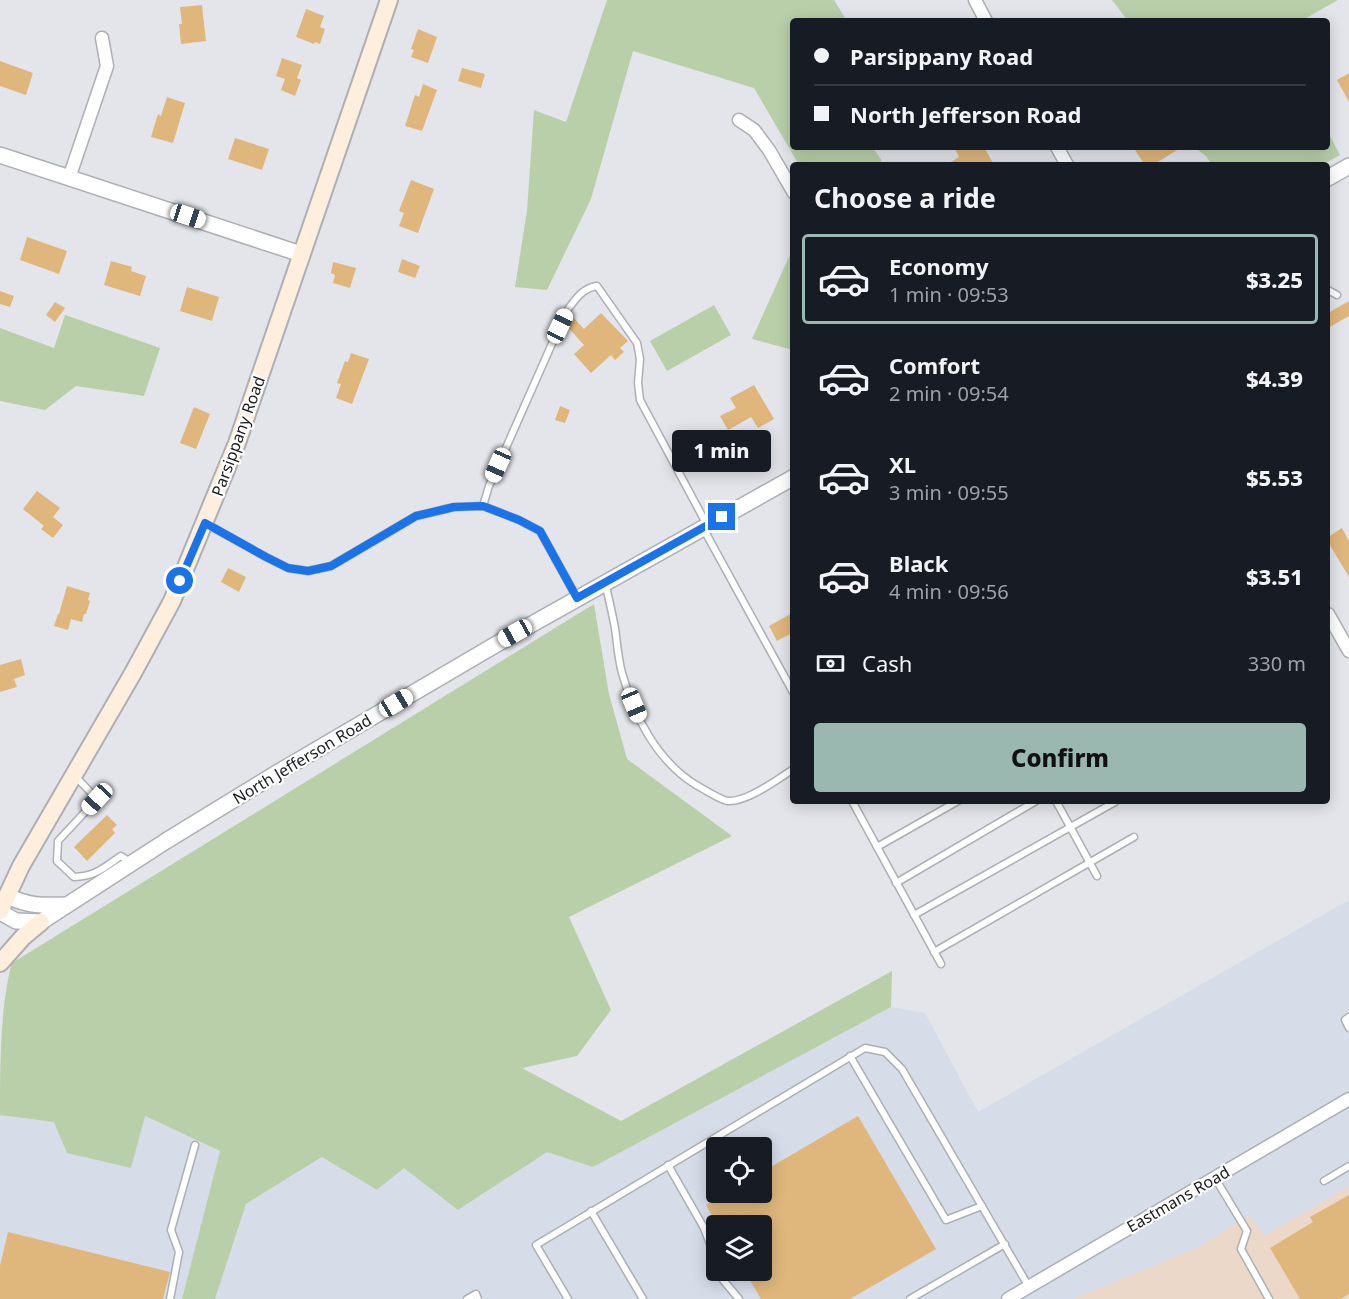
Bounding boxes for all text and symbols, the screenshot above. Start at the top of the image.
text: Parsippany Road [850,41,1033,71]
text: North Jefferson Road [850,99,1082,129]
text: Choose a ride [814,179,996,216]
car [168,202,208,230]
text: Economy [889,251,988,281]
icon: car [817,252,871,306]
text: $3.25 [1246,264,1303,294]
text: 1 min · 09:53 [889,281,1009,308]
car [544,306,576,346]
text: Comfort [889,350,980,380]
icon: car [817,351,871,405]
text: $4.39 [1246,363,1303,393]
street label: Parsippany Road [206,373,270,499]
text: 2 min · 09:54 [889,380,1009,407]
callout: 1 min [672,430,771,472]
text: 1 min [694,437,749,464]
car [482,445,514,485]
text: XL [889,449,916,479]
icon: car [817,450,871,504]
text: $5.53 [1246,462,1303,492]
text: 3 min · 09:55 [889,479,1009,506]
route end [708,503,735,530]
text: Black [889,548,948,578]
icon: car [817,549,871,603]
text: $3.51 [1246,561,1303,591]
route start [166,567,193,594]
text: 4 min · 09:56 [889,578,1009,605]
car [495,616,535,650]
icon: cash [814,647,847,680]
text: Cash [862,648,912,678]
text: 330 m [1248,650,1306,677]
car [619,685,649,725]
car [376,686,416,720]
street label: North Jefferson Road [229,709,375,809]
button: Confirm [814,723,1306,792]
car [78,780,116,818]
map controls [706,1137,772,1281]
button: locate [706,1137,772,1203]
street label: Eastmans Road [1123,1161,1233,1237]
button: layers [706,1215,772,1281]

